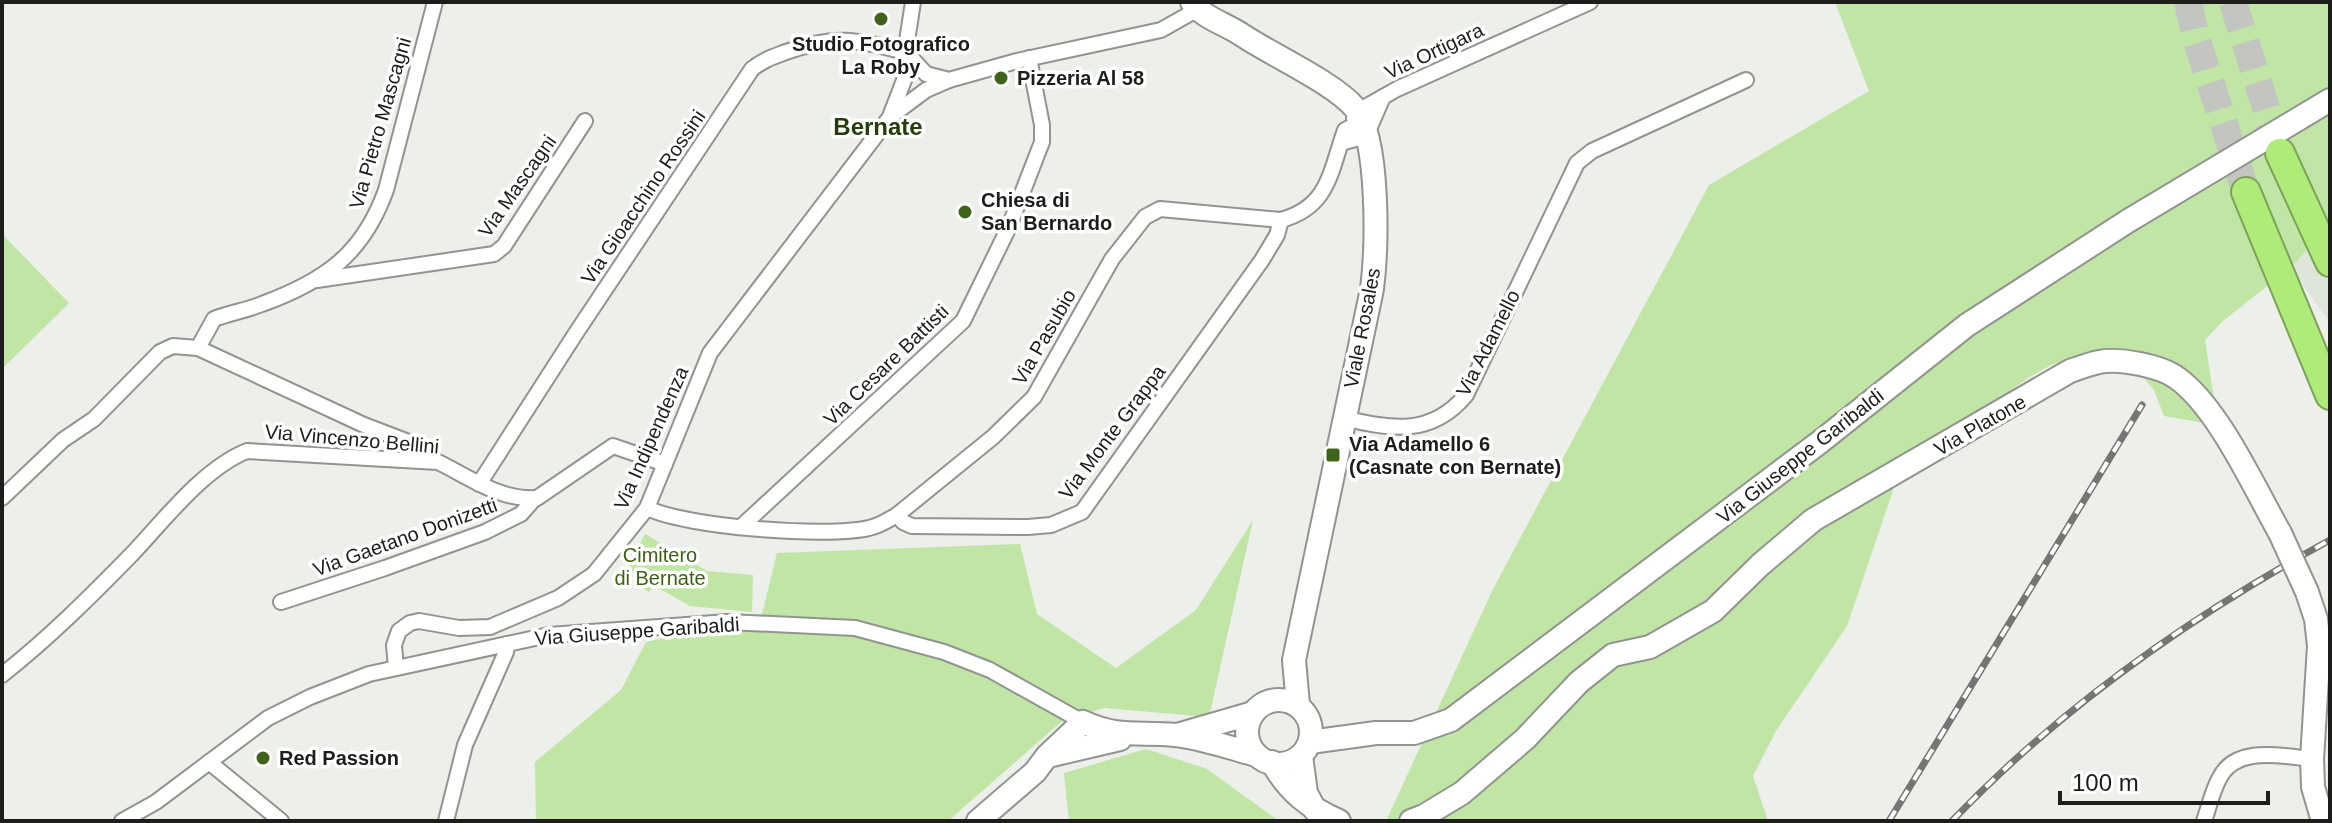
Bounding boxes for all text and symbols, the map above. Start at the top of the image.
marker: Studio Fotografico La Roby [872,10,890,28]
street label: Via Ortigara [1381,18,1488,83]
place label: Studio Fotografico La Roby [792,33,970,78]
street label: Via Pietro Mascagni [345,35,415,211]
place label: Pizzeria Al 58 [1017,67,1144,89]
marker: Pizzeria Al 58 [992,69,1010,87]
street label: Via Gioacchino Rossini [576,106,710,288]
district label: Bernate [833,113,923,140]
street label: Via Mascagni [474,131,560,241]
place label: Chiesa di San Bernardo [981,189,1112,234]
marker: Chiesa di San Bernardo [956,203,974,221]
street label: Viale Rosales [1340,266,1384,390]
street label: Via Pasubio [1008,285,1080,389]
street label: Via Adamello [1452,286,1524,400]
street label: Via Cesare Battisti [819,300,953,430]
street label: Via Monte Grappa [1054,360,1170,503]
street label: Via Indipendenza [610,362,693,513]
street label: Via Giuseppe Garibaldi [1712,384,1888,528]
street label: Via Platone [1930,390,2030,460]
street label: Via Vincenzo Bellini [264,420,440,458]
place label: Via Adamello 6 (Casnate con Bernate) [1349,433,1561,478]
marker: Via Adamello 6 (Casnate con Bernate) [1324,446,1342,464]
street label: Via Gaetano Donizetti [310,493,500,581]
park label: Cimitero di Bernate [614,544,706,589]
street label: Via Giuseppe Garibaldi [534,613,740,649]
place label: Red Passion [279,747,399,769]
marker: Red Passion [254,749,272,767]
scale bar [2060,755,2268,805]
text: 100 m [2072,769,2139,796]

